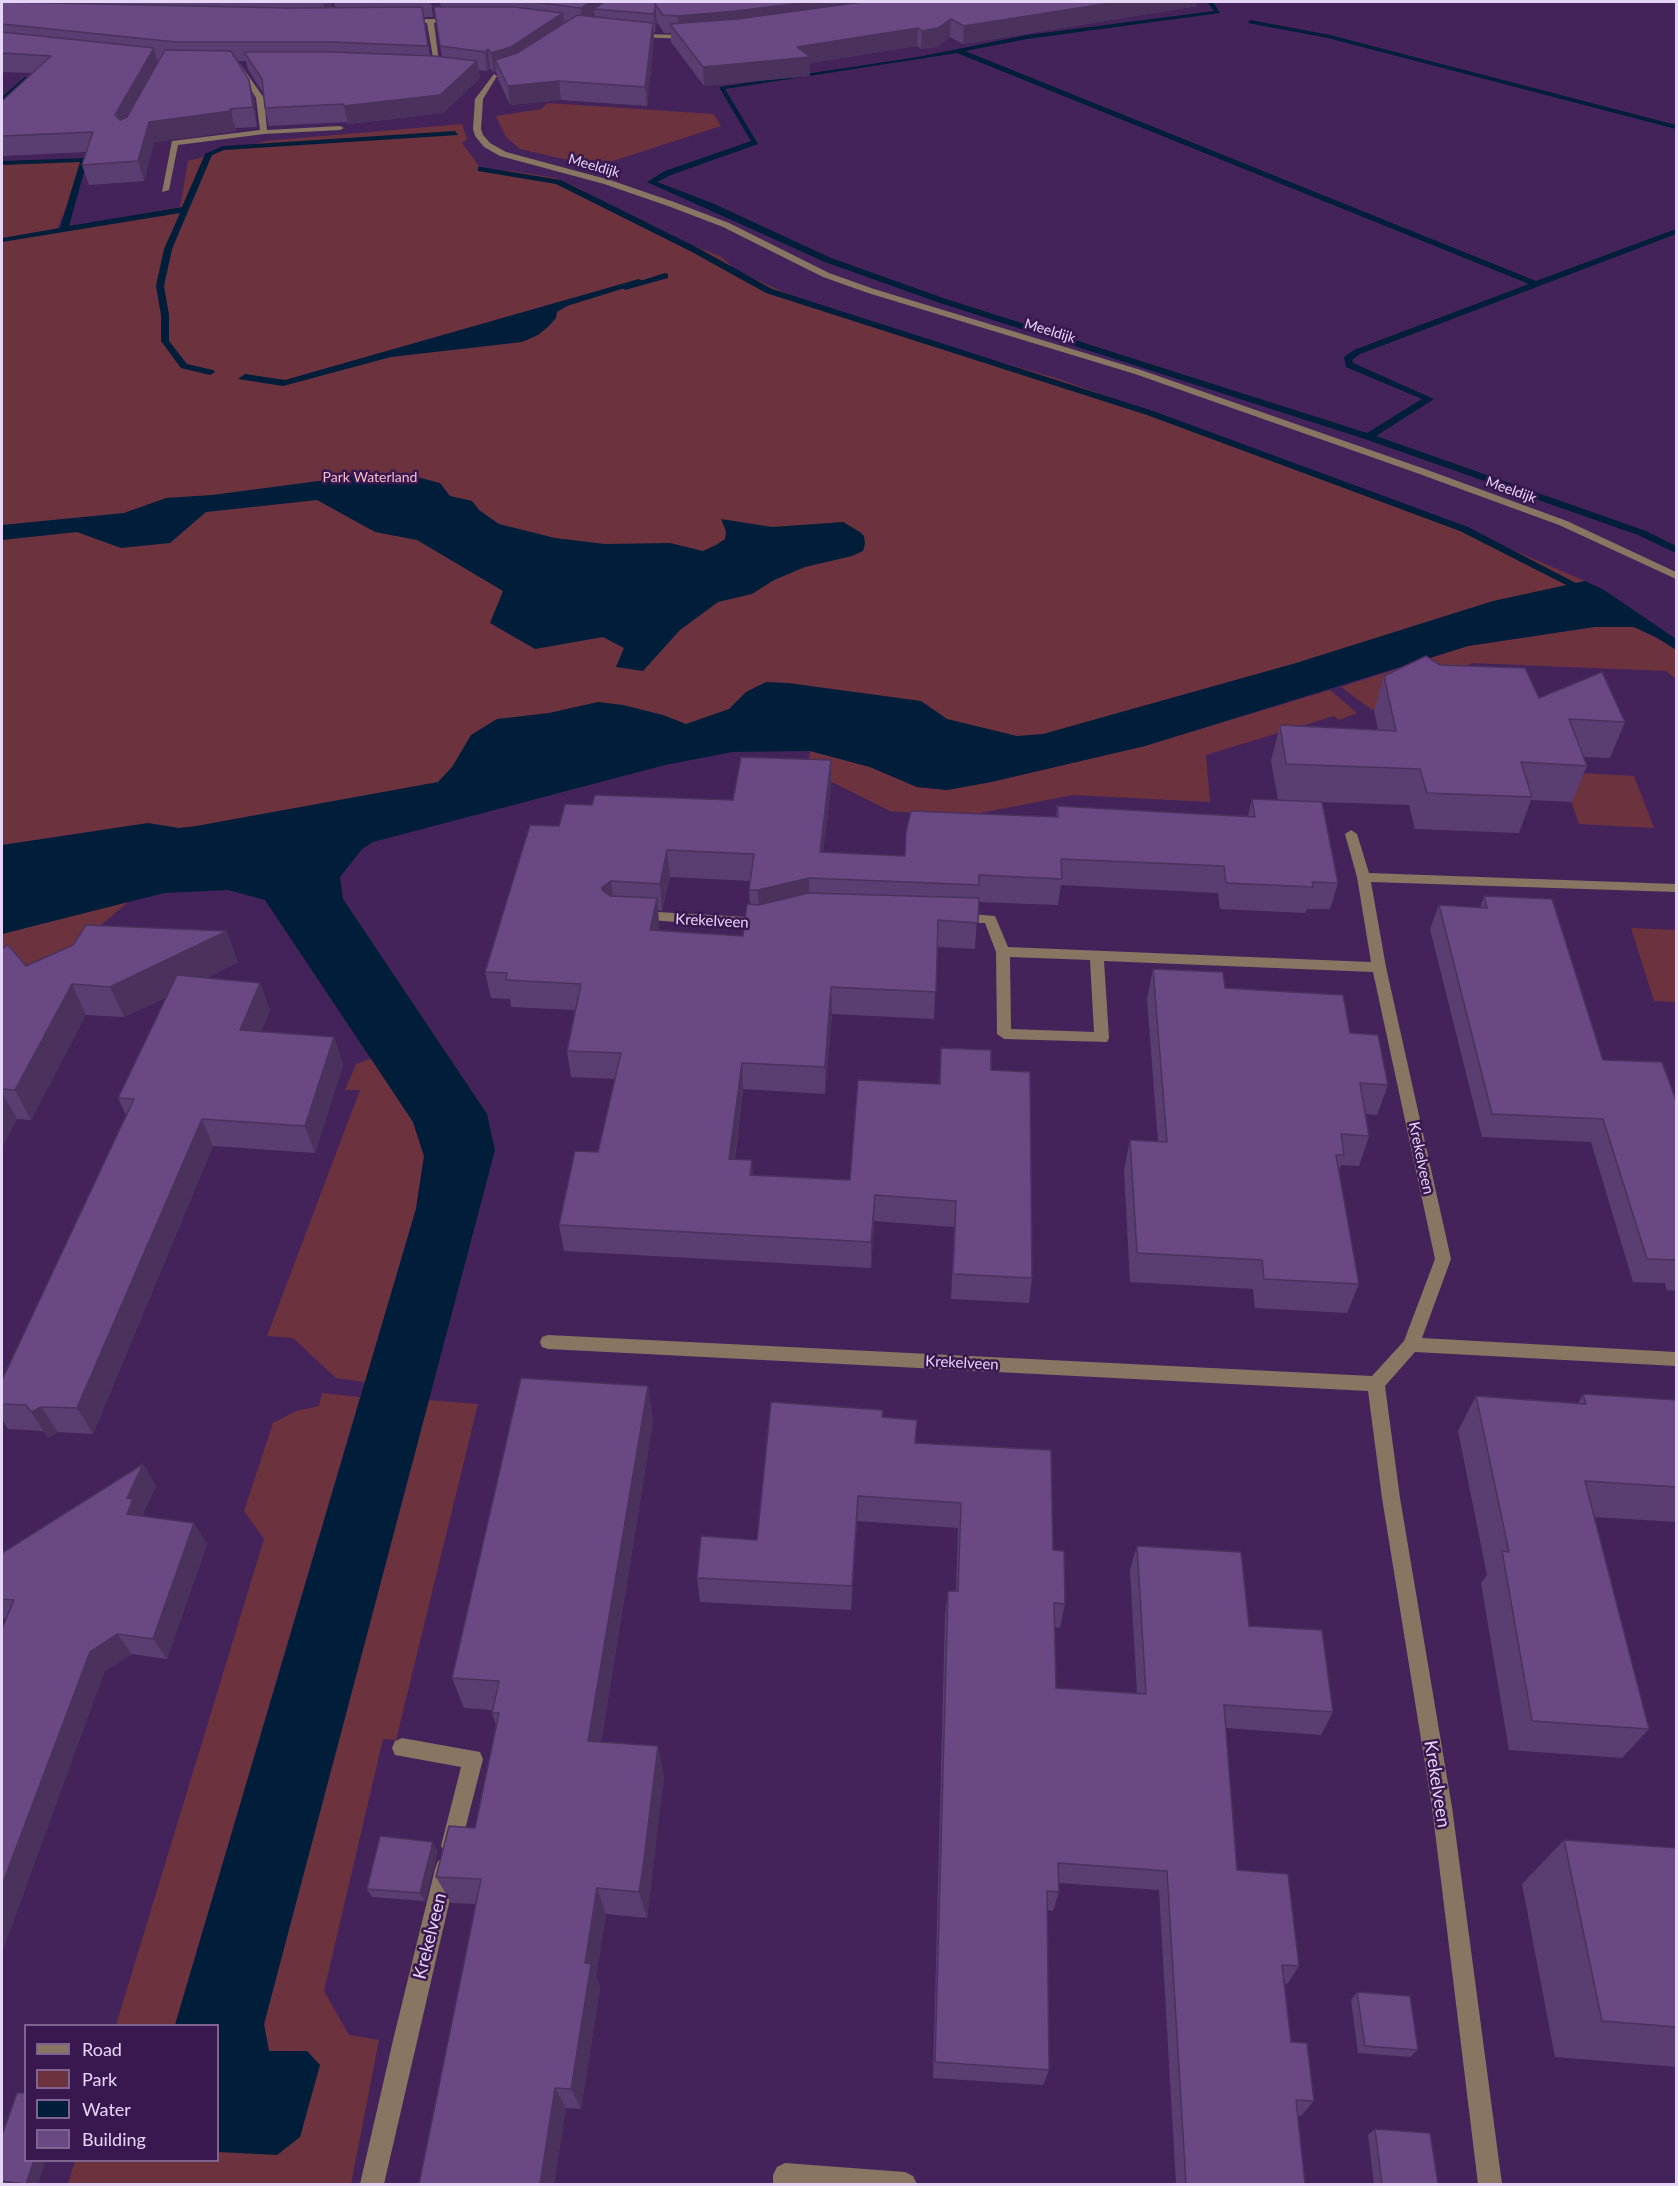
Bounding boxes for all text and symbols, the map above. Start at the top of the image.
street label: Meeldijk [566,151,622,181]
street label: Meeldijk [1022,315,1078,347]
park label: Park Waterland [323,469,417,485]
street label: Meeldijk [1483,473,1539,507]
street label: Krekelveen [675,910,749,932]
street label: Krekelveen [1405,1120,1437,1196]
street label: Krekelveen [925,1352,999,1374]
street label: Krekelveen [1419,1739,1455,1829]
street label: Krekelveen [409,1891,451,1981]
legend [24,2024,219,2162]
text: Road [82,2038,122,2060]
text: Park [82,2068,117,2090]
text: Water [82,2098,131,2120]
text: Building [82,2128,146,2150]

